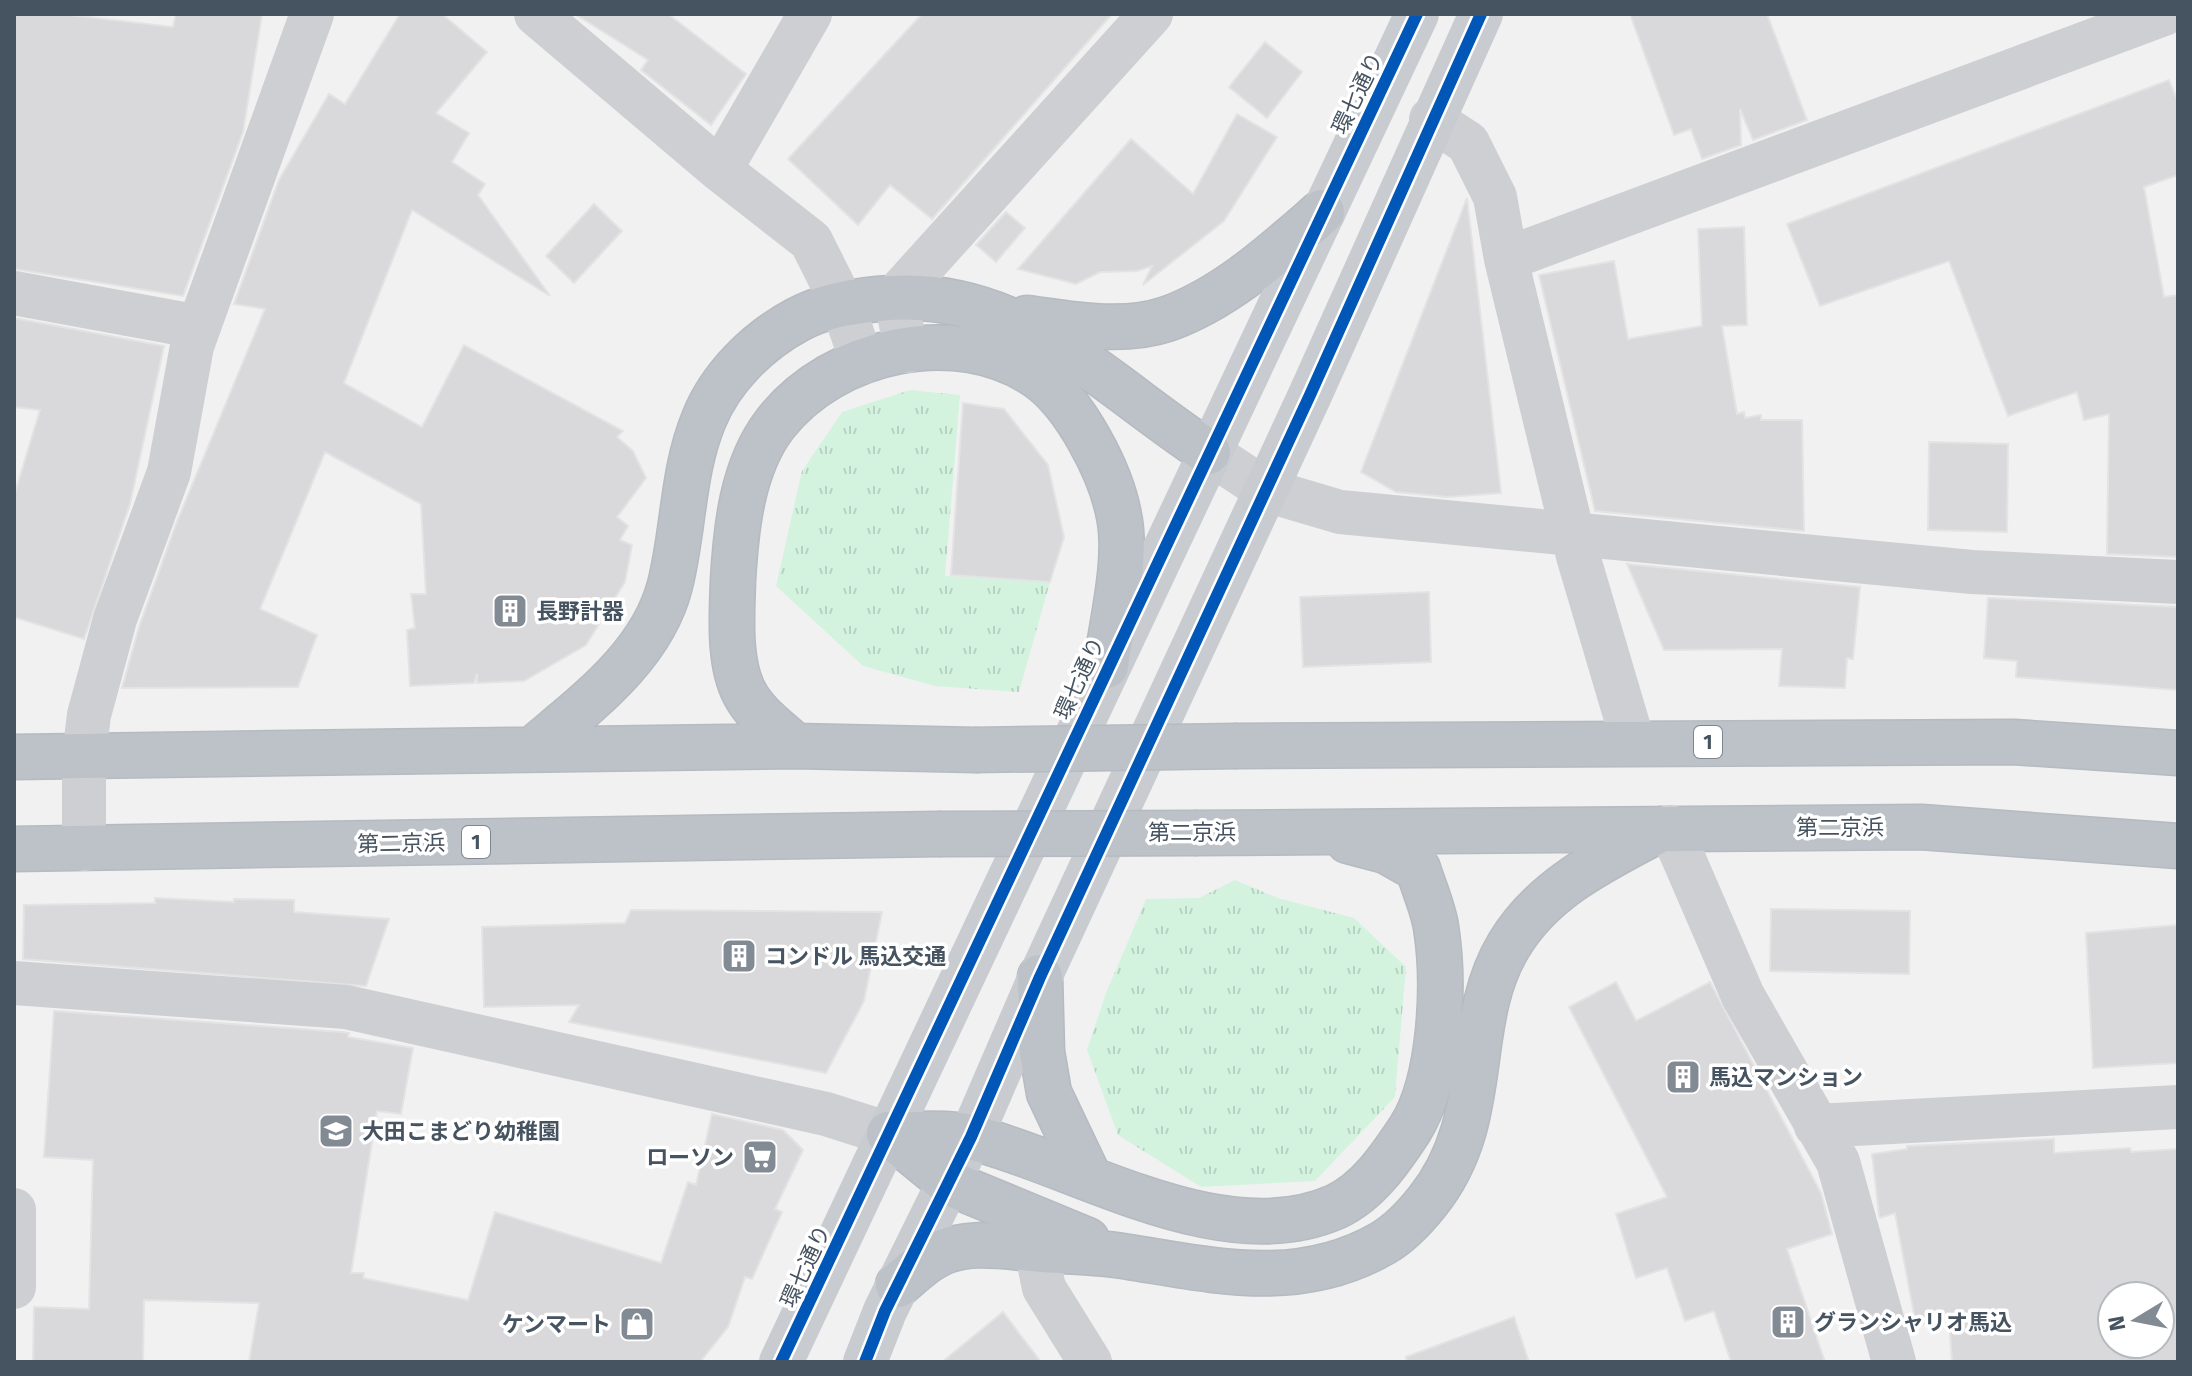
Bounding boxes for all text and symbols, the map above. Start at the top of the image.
street label: 環七通り [1326,48,1389,139]
building icon: 長野計器 [491,592,529,630]
place label: 長野計器 [536,598,624,625]
street label: 環七通り [1049,633,1110,724]
road number: 1 [1694,726,1722,758]
street label: 第二京浜 [1796,814,1884,841]
street label: 第二京浜 [1148,819,1236,846]
road number: 1 [462,826,490,858]
street label: 第二京浜 [357,829,445,858]
building icon: コンドル 馬込交通 [720,937,758,975]
place label: コンドル 馬込交通 [765,943,946,970]
building icon: 馬込マンション [1664,1058,1702,1096]
place label: 馬込マンション [1709,1064,1863,1091]
school or university icon: 大田こまどり幼稚園 [317,1112,355,1150]
place label: 大田こまどり幼稚園 [362,1118,560,1145]
supermarket icon: ローソン [741,1138,779,1176]
place label: ローソン [646,1144,734,1171]
street label: 環七通り [775,1221,836,1312]
north arrow [2096,1280,2176,1360]
building icon: グランシャリオ馬込 [1769,1303,1807,1341]
shop icon: ケンマート [618,1305,656,1343]
place label: グランシャリオ馬込 [1814,1309,2012,1336]
place label: ケンマート [502,1311,611,1338]
text: N [2102,1314,2131,1333]

